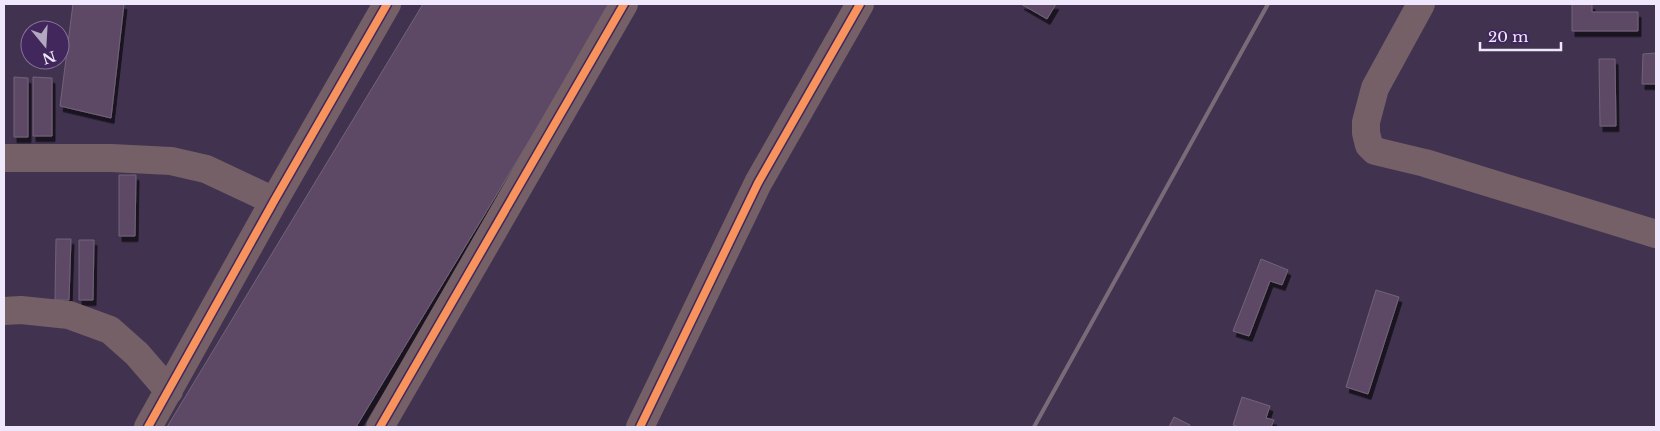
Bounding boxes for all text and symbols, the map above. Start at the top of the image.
north arrow [20,20,70,70]
scale bar [1480,20,1561,52]
text: 20 m [1488,27,1528,46]
text: N [40,47,58,68]

